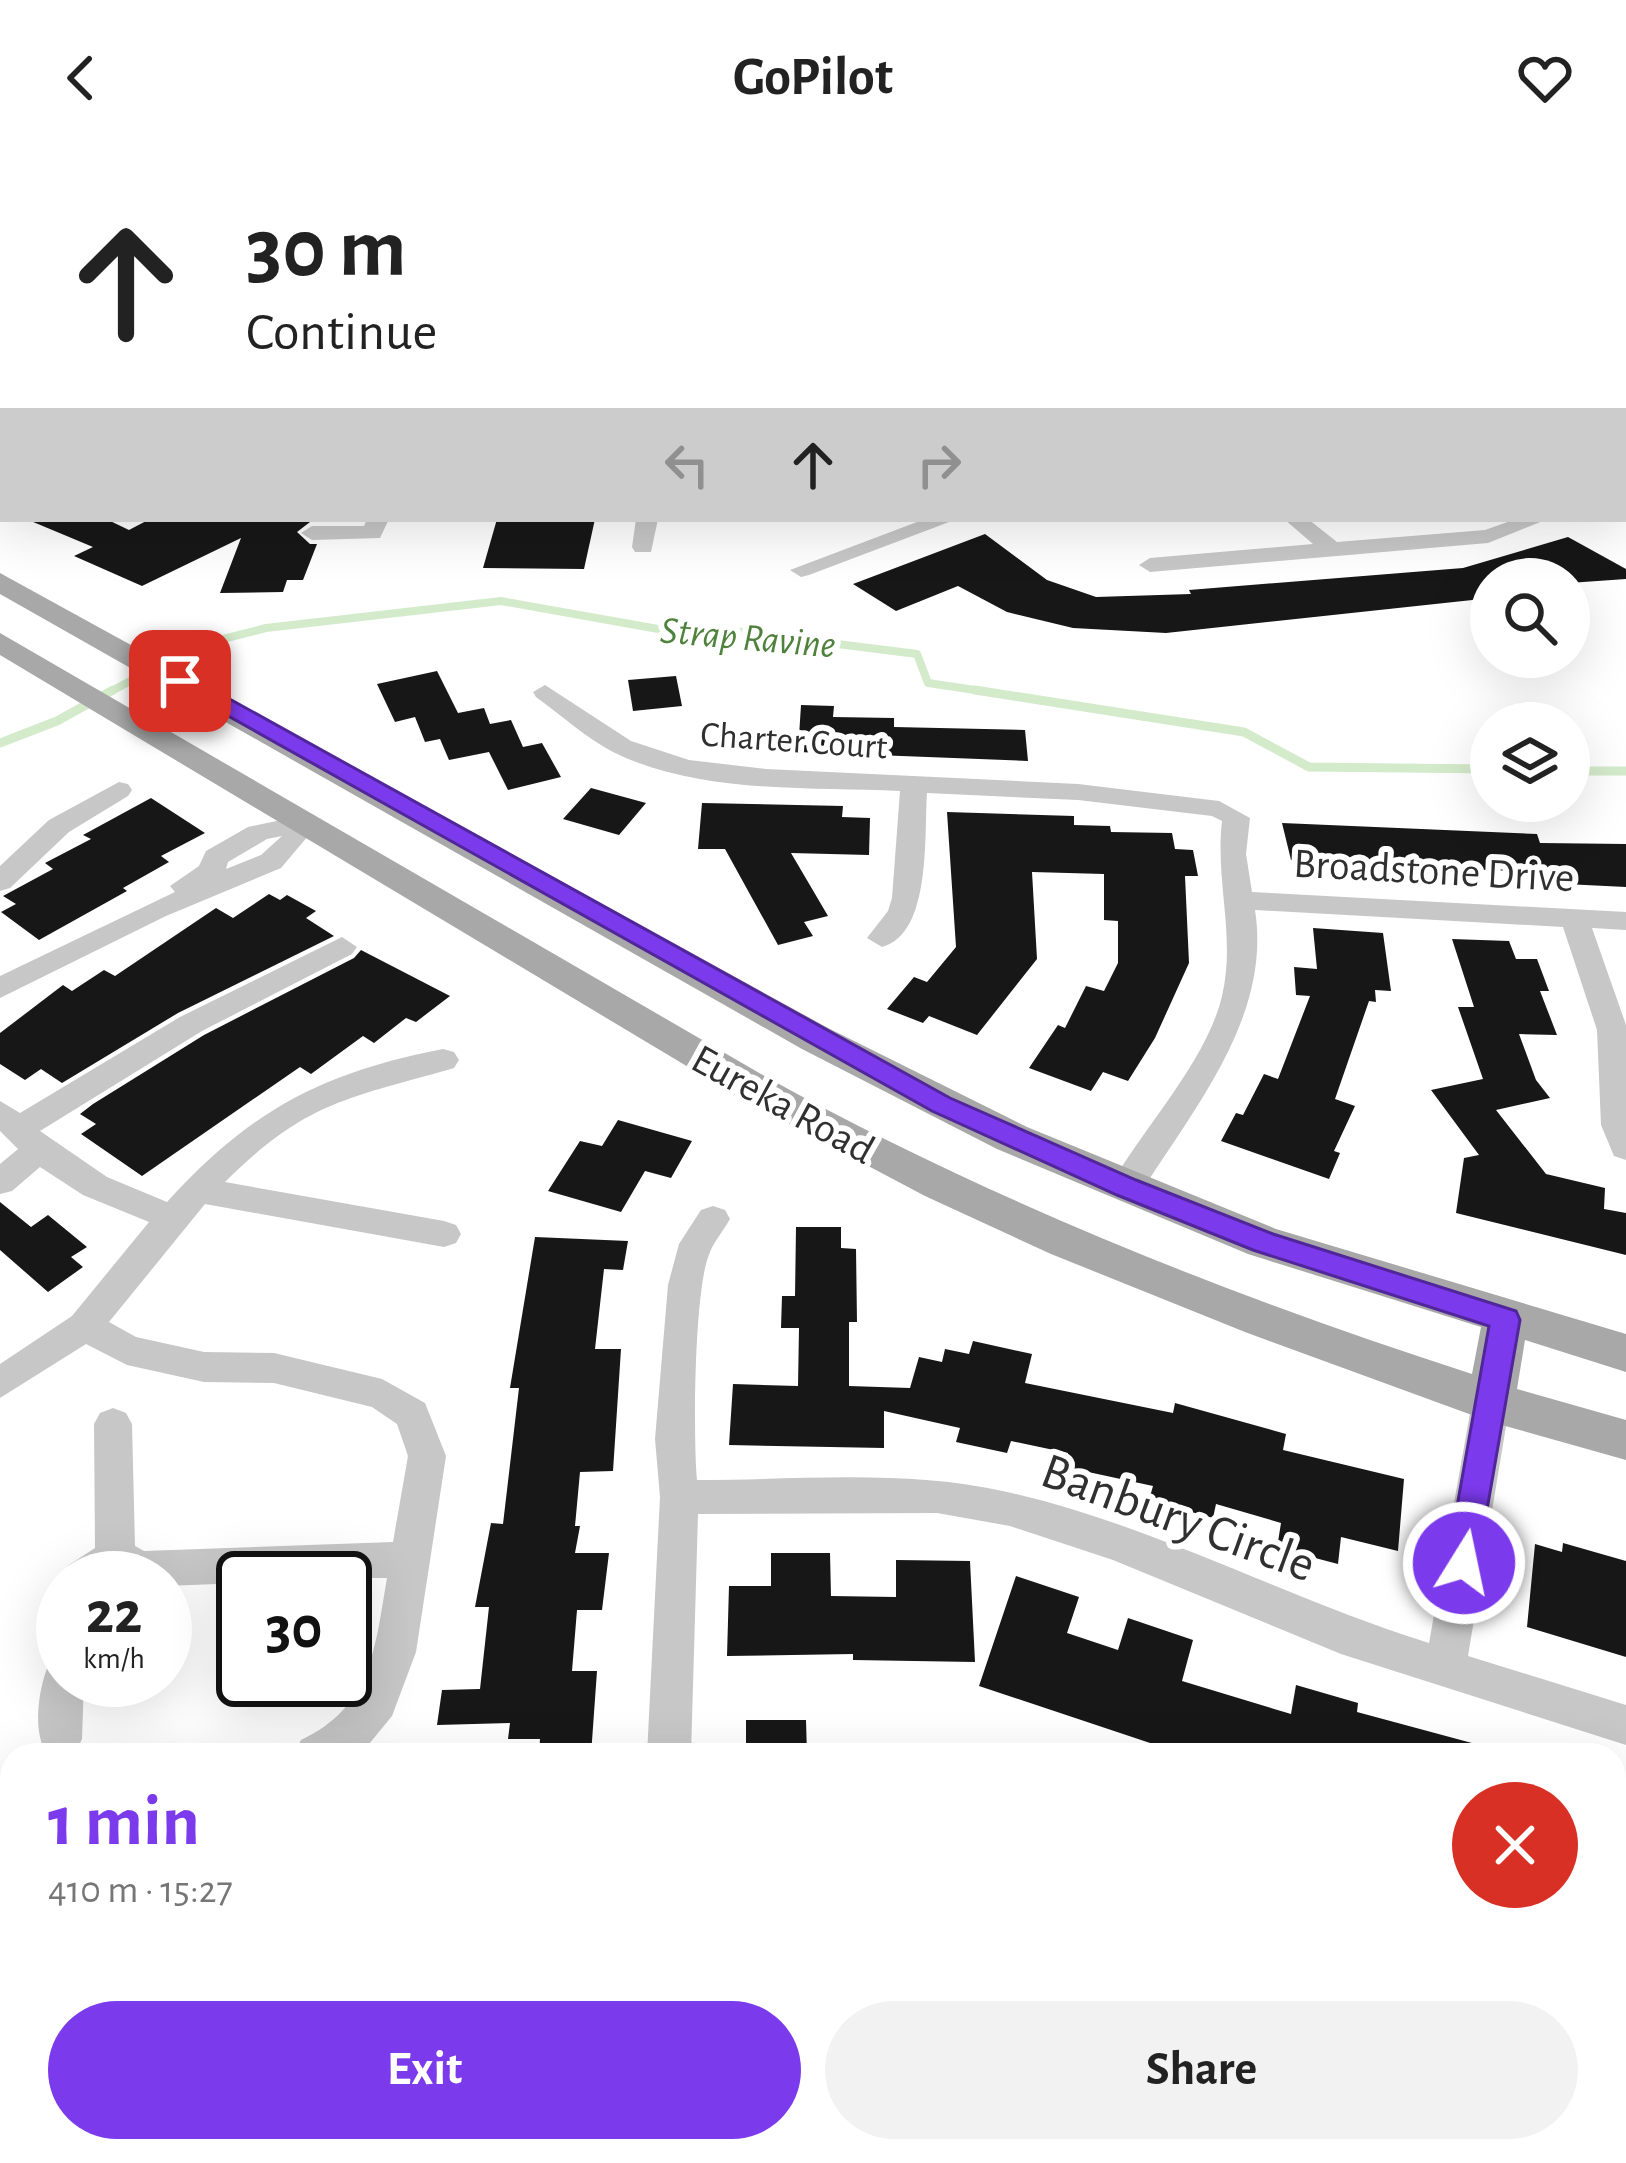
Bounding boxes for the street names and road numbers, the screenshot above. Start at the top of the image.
street label: Charter Court [699,717,889,766]
street label: Broadstone Drive [1292,843,1575,899]
street label: Eureka Road [685,1038,881,1172]
street label: Banbury Circle [1035,1445,1322,1591]

